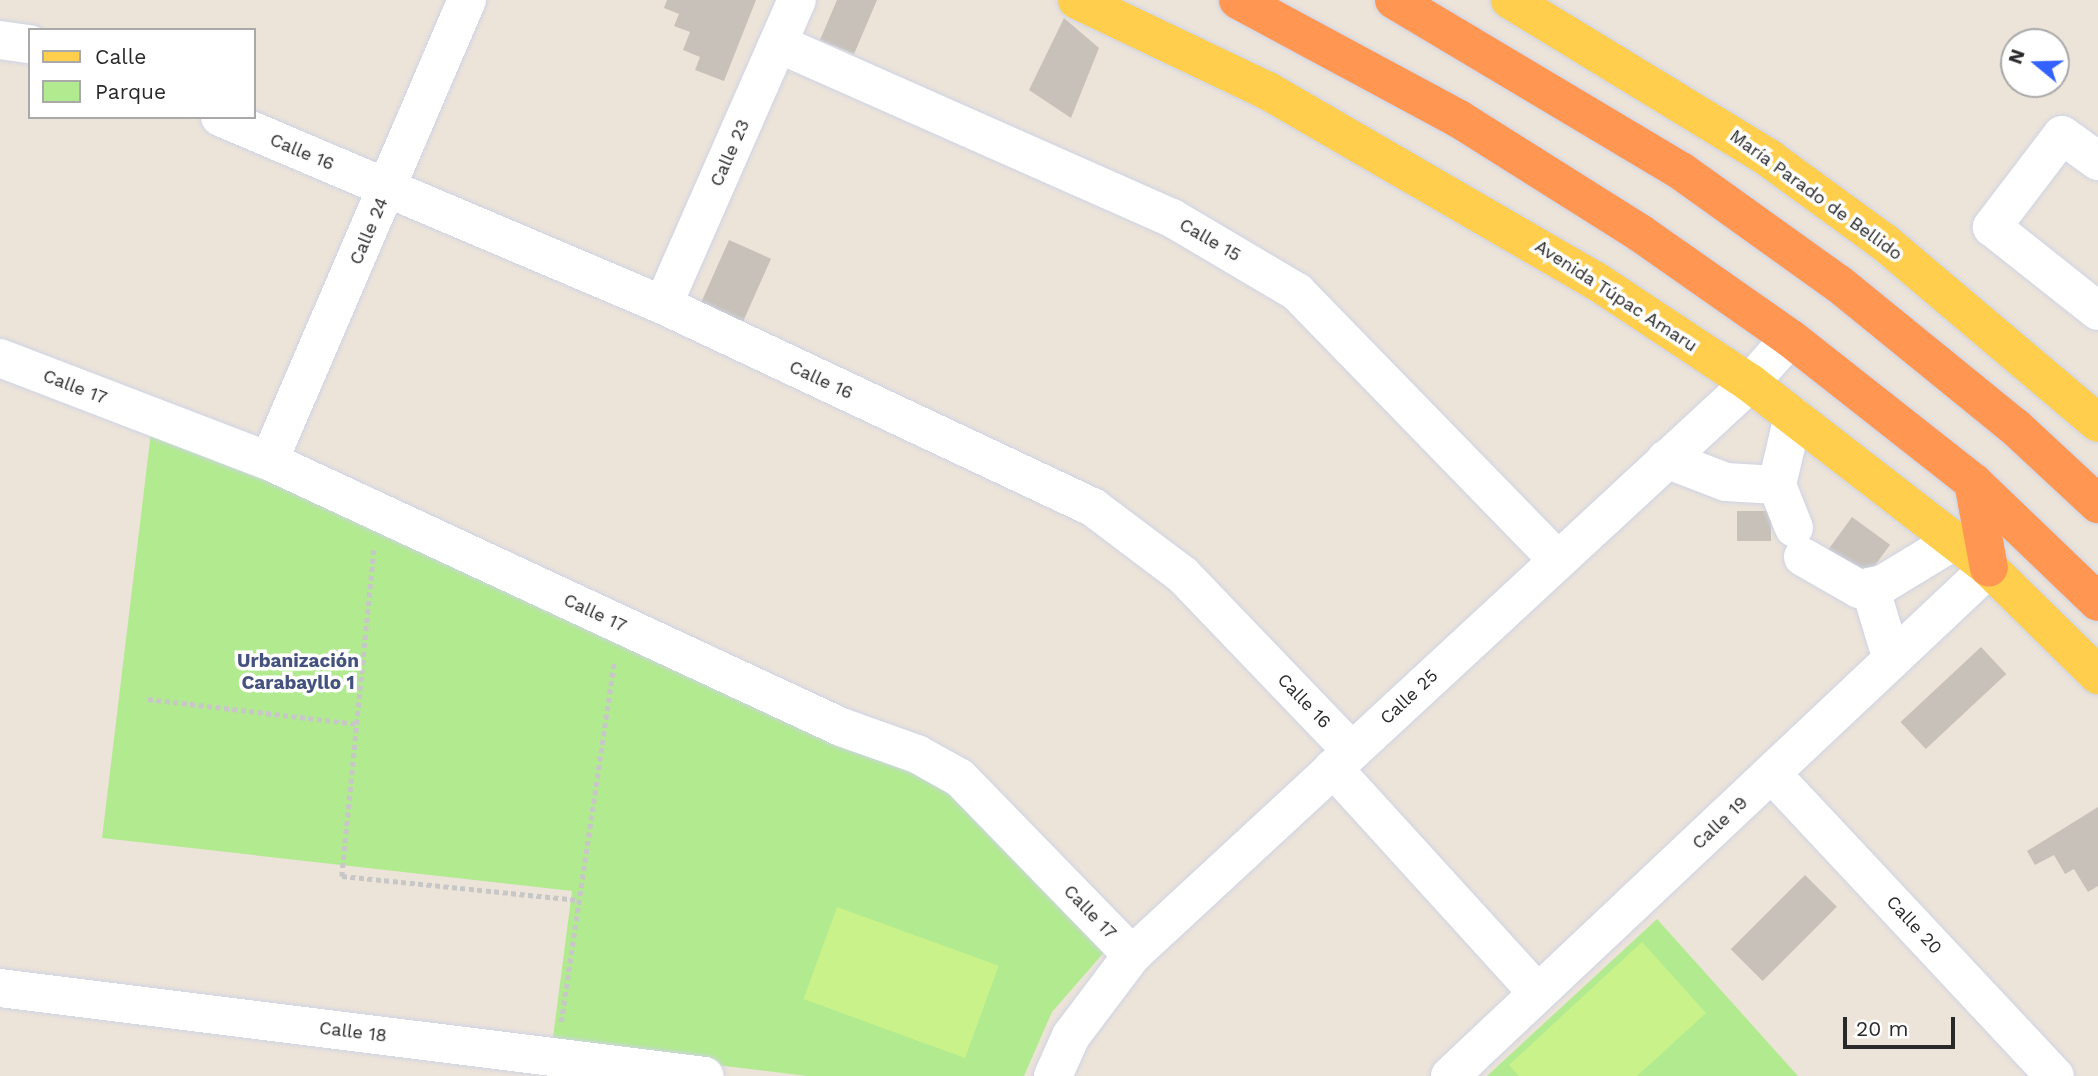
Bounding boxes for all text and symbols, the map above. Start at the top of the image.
legend [28,28,256,119]
north arrow [2000,28,2070,98]
text: Calle [95,44,146,69]
text: N [2003,46,2030,67]
text: Parque [95,79,166,104]
street label: Calle 23 [706,116,754,190]
street label: María Parado de Bellido [1725,125,1907,265]
street label: Calle 16 [266,129,338,175]
street label: Calle 24 [345,194,393,268]
street label: Calle 15 [1175,214,1245,266]
street label: Avenida Túpac Amaru [1530,235,1702,357]
street label: Calle 16 [786,356,856,404]
street label: Calle 17 [40,365,110,409]
street label: Calle 17 [560,589,630,637]
district label: Urbanización Carabayllo 1 [237,650,359,694]
street label: Calle 25 [1376,665,1442,729]
street label: Calle 16 [1273,669,1335,733]
street label: Calle 19 [1688,792,1752,854]
street label: Calle 17 [1059,880,1121,944]
street label: Calle 20 [1882,891,1946,959]
scale bar [1846,1002,1958,1046]
text: 20 m [1856,1016,1908,1041]
street label: Calle 18 [318,1017,388,1047]

